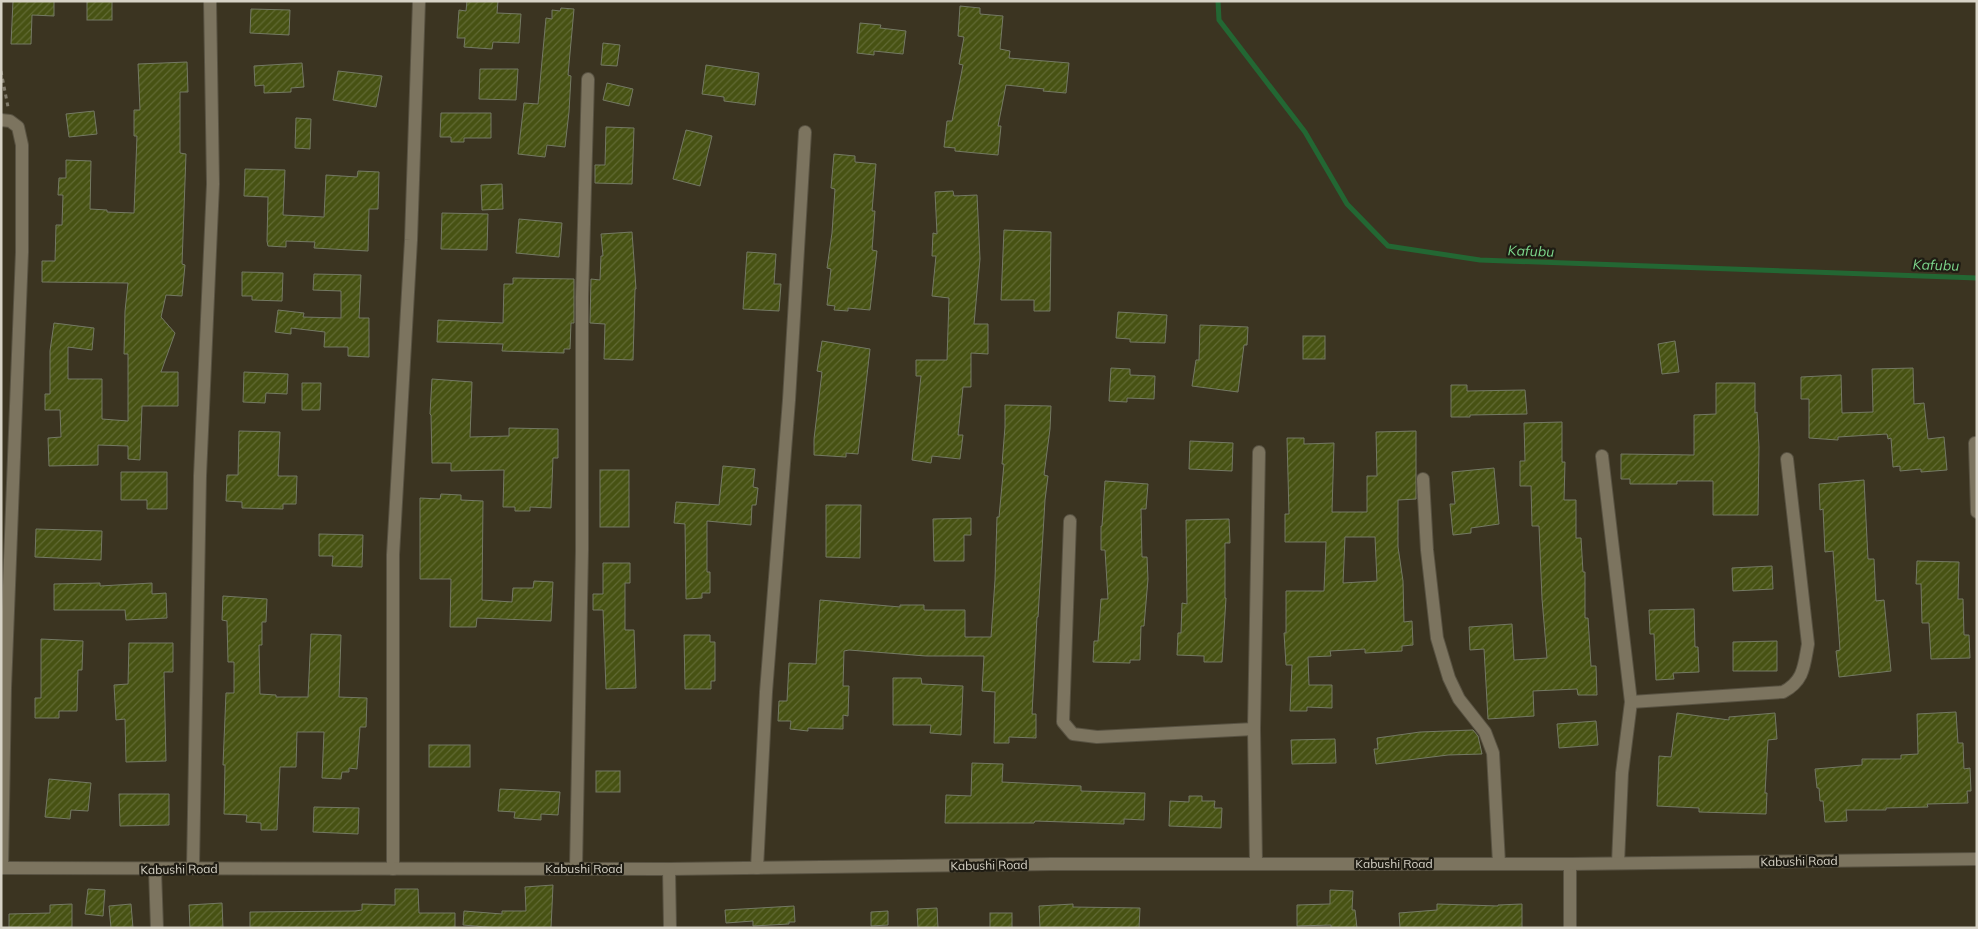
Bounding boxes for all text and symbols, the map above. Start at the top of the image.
water label: Kafubu [1507,241,1555,261]
water label: Kafubu [1912,255,1960,275]
street label: Kabushi Road [1760,853,1838,869]
street label: Kabushi Road [1355,856,1433,871]
street label: Kabushi Road [950,857,1028,873]
street label: Kabushi Road [140,861,218,877]
street label: Kabushi Road [545,861,623,876]

